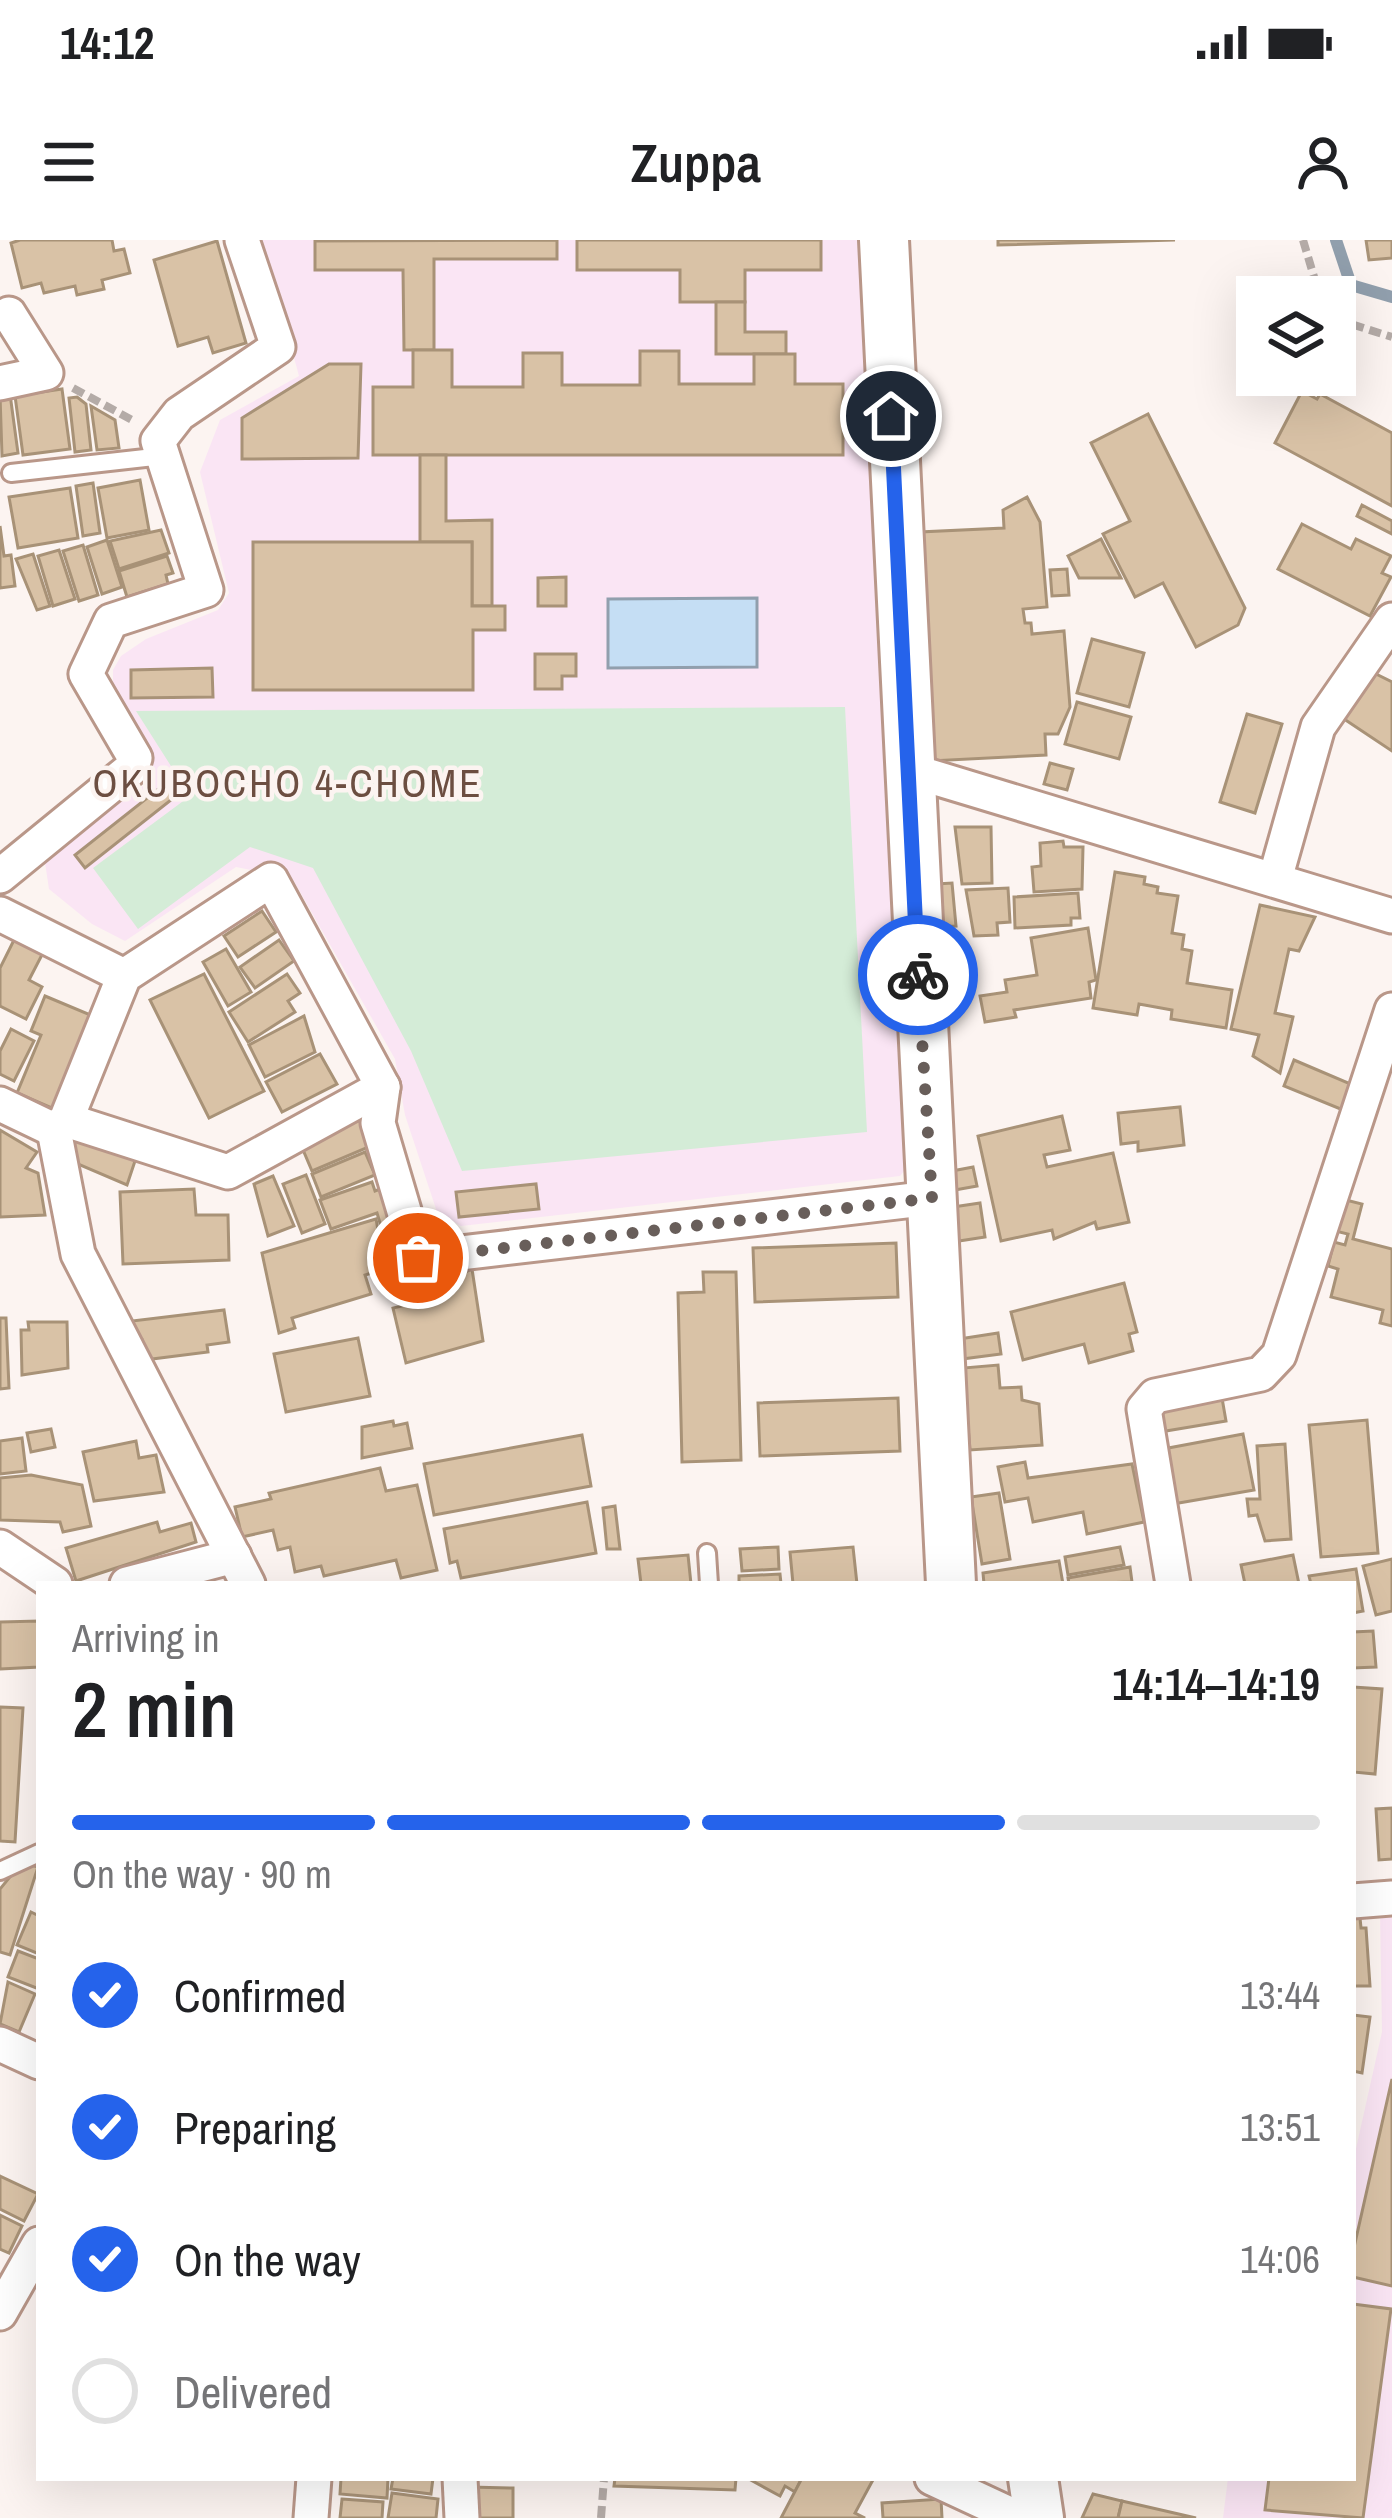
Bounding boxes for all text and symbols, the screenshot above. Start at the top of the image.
text: 14:12 [60,12,154,73]
text: Zuppa [631,126,761,199]
icon: menu [36,129,102,195]
icon: person [1290,129,1356,195]
map controls [1236,276,1356,396]
button: layers [1236,276,1356,396]
pin [840,365,942,467]
icon: home [858,383,924,449]
district label: OKUBOCHO 4-CHOME [93,757,483,809]
courier [858,915,978,1035]
icon: bike [885,942,951,1008]
pin [367,1207,469,1309]
icon: bag [385,1225,451,1291]
text: Arriving in [72,1612,220,1664]
text: 14:14–14:19 [1112,1653,1320,1714]
text: 2 min [72,1656,237,1761]
text: On the way · 90 m [72,1848,332,1900]
icon: check [72,1962,138,2028]
text: Confirmed [174,1965,346,2026]
text: 13:44 [1240,1969,1320,2021]
icon: check [72,2094,138,2160]
text: Preparing [174,2097,336,2158]
text: 13:51 [1240,2101,1320,2153]
icon: check [72,2226,138,2292]
text: On the way [174,2229,361,2290]
text: 14:06 [1240,2233,1320,2285]
text: Delivered [174,2361,332,2422]

